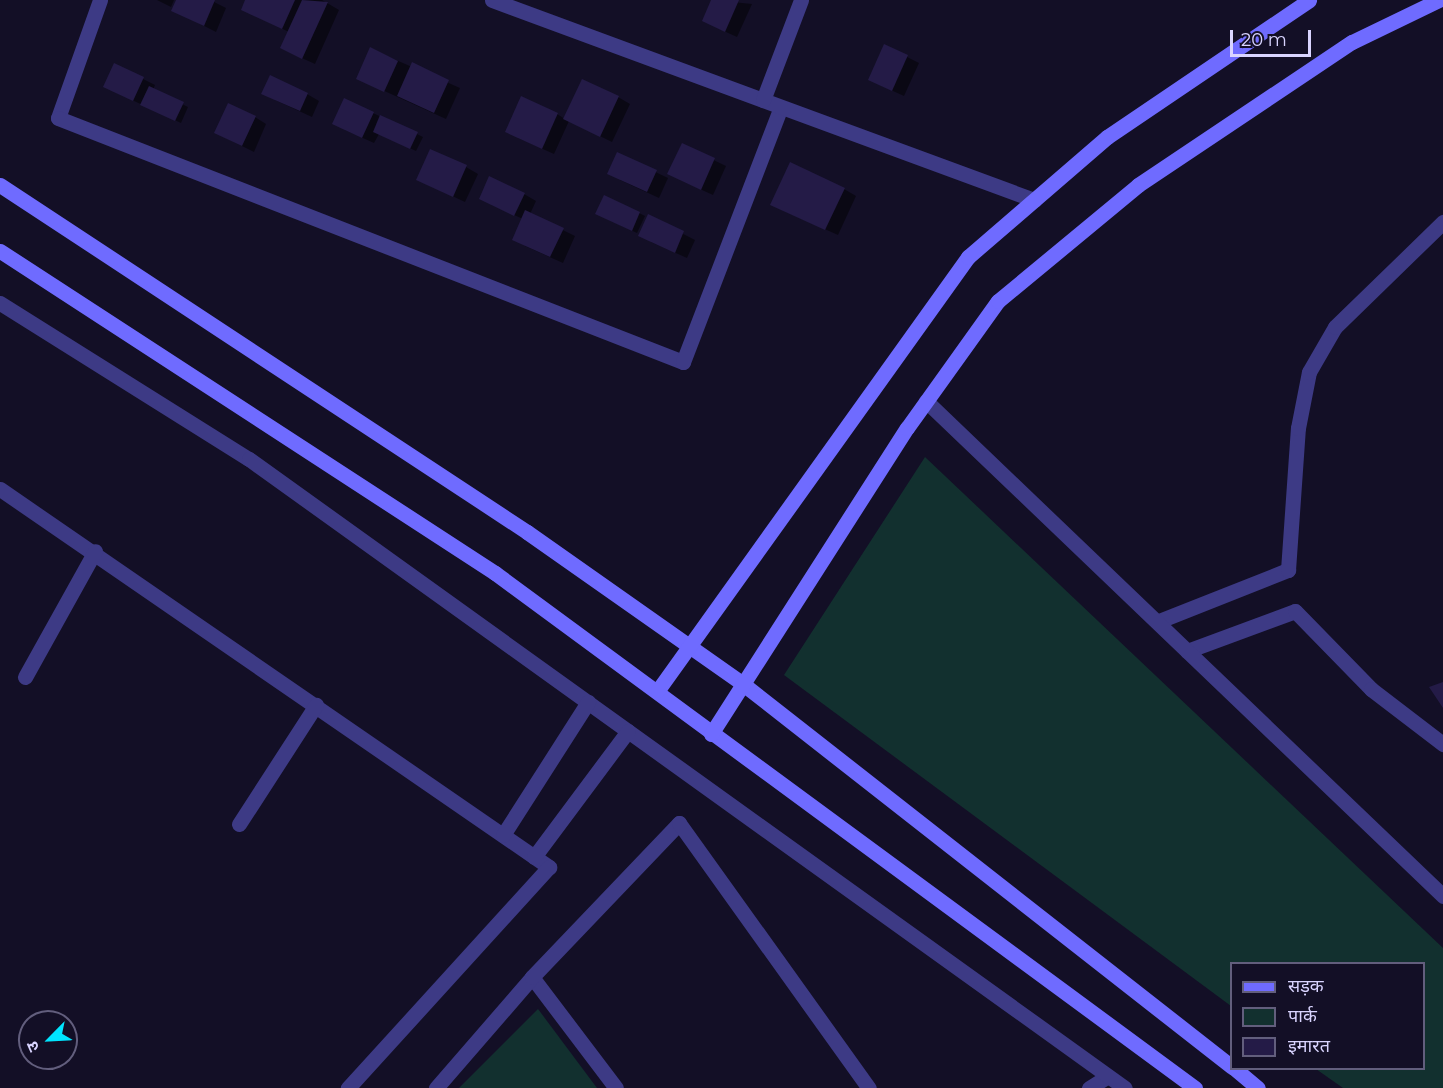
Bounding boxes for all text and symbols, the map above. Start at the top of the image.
scale bar [1233,18,1314,56]
text: 20 m [1241,29,1287,51]
legend [1230,962,1425,1070]
text: सड़क [1288,975,1324,997]
text: पार्क [1288,1005,1317,1027]
north arrow [18,1010,78,1070]
text: इमारत [1288,1035,1330,1057]
text: उ [22,1039,44,1055]

